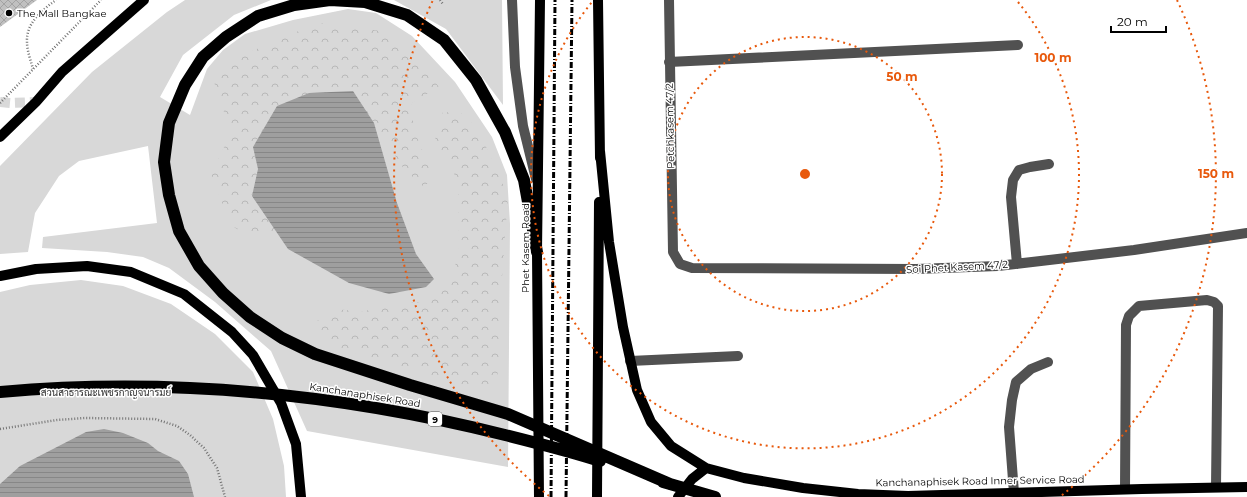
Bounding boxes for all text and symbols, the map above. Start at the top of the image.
place label: The Mall Bangkae [17,7,106,20]
marker: The Mall Bangkae [4,8,14,18]
scale bar [1111,8,1166,34]
text: 20 m [1117,14,1148,29]
text: 100 m [1035,50,1071,65]
text: 50 m [886,69,918,84]
street label: Petchkasem 47/2 [663,83,677,169]
text: 150 m [1198,166,1234,181]
centre of rings [798,167,812,181]
street label: Phet Kasem Road [519,203,532,293]
street label: Soi Phet Kasem 47/2 [906,258,1009,276]
street label: Kanchanaphisek Road [308,380,422,410]
park label: สวนสาธารณะเพชรกาญจนารมย์ [41,385,171,399]
road number: 9 [428,412,442,426]
street label: Kanchanaphisek Road Inner Service Road [875,473,1085,489]

